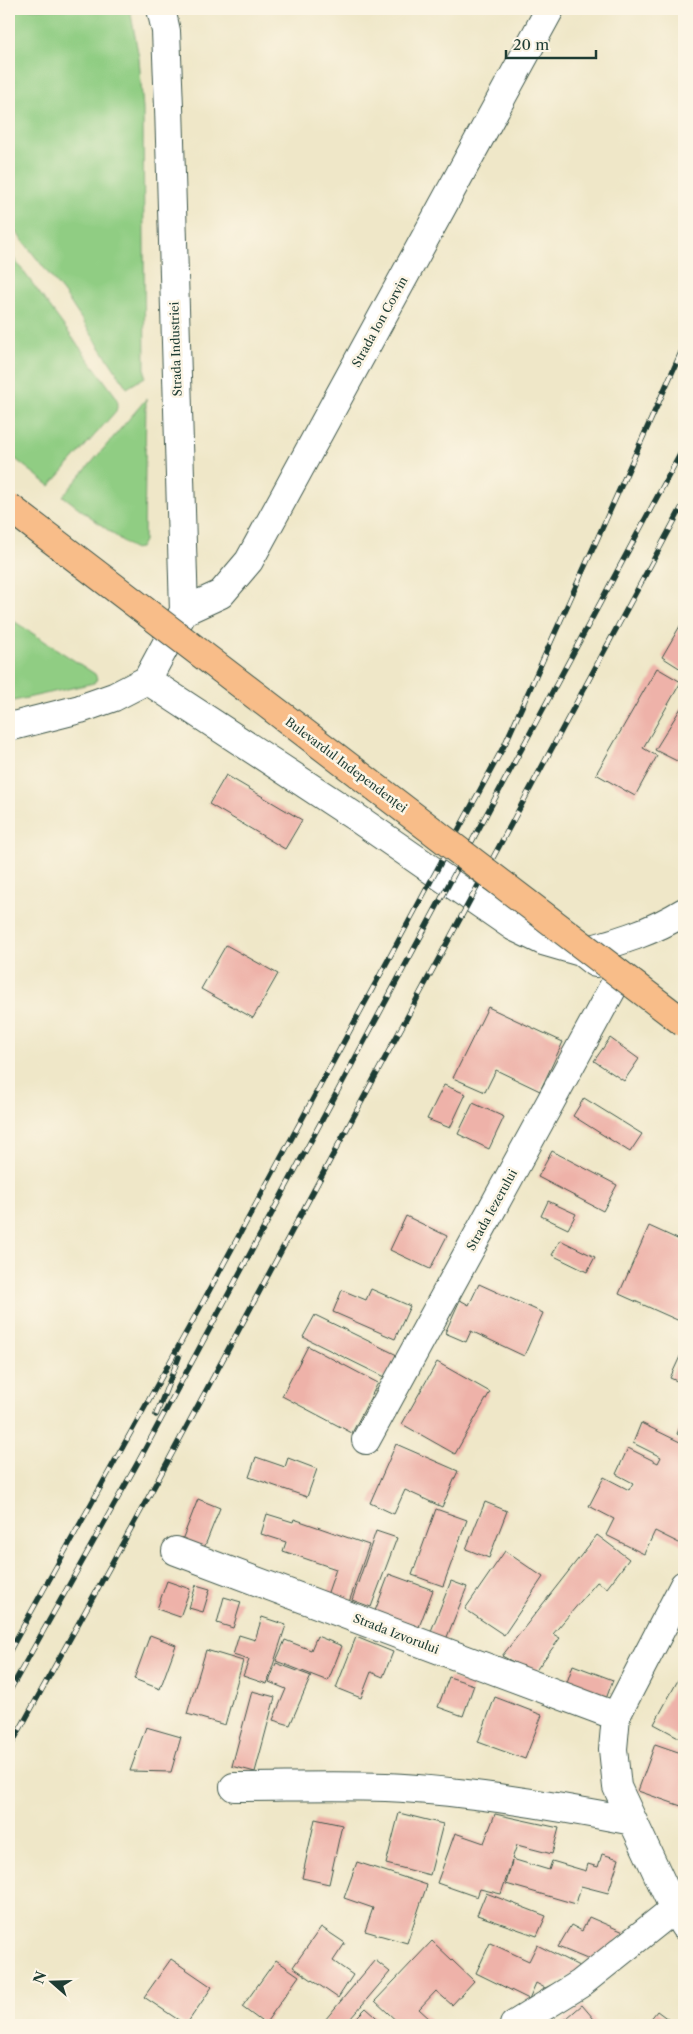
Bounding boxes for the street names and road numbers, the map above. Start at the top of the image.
street label: Strada Ion Corvin [349,273,411,370]
street label: Strada Industriei [166,301,185,397]
street label: Bulevardul Independenței [282,714,410,816]
street label: Strada Iezerului [463,1166,520,1253]
street label: Strada Izvorului [351,1610,442,1657]

